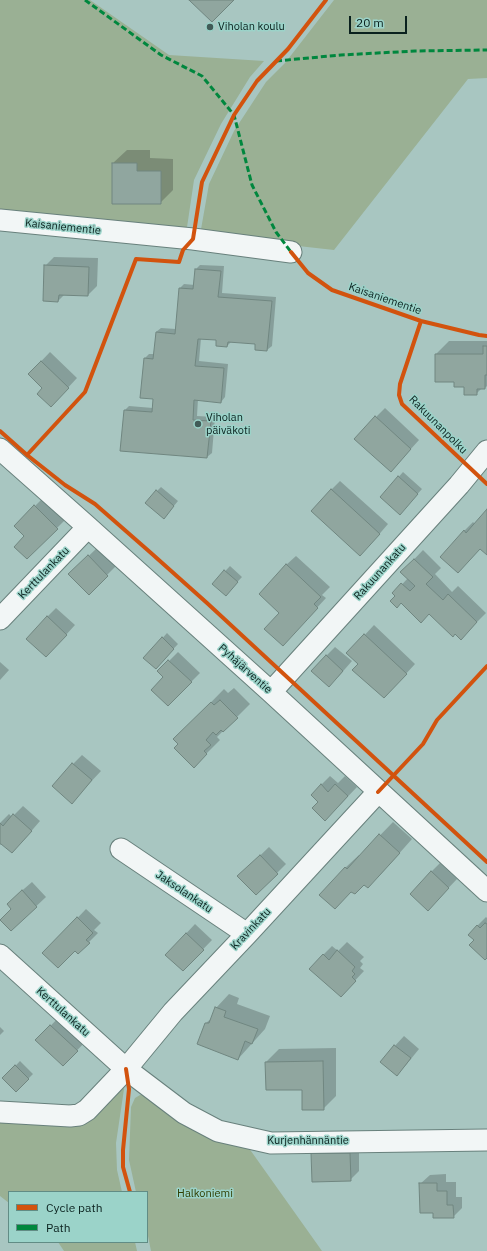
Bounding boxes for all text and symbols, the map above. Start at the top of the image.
scale bar [351,8,409,34]
text: 20 m [356,15,384,30]
place label: Viholan koulu [218,20,285,34]
marker: Viholan koulu [205,22,215,32]
street label: Kaisaniementie [24,216,102,238]
street label: Kaisaniementie [347,280,423,318]
street label: Rakuunanpolku [406,393,470,457]
place label: Viholan päiväkoti [206,411,251,437]
marker: Viholan päiväkoti [193,419,203,429]
street label: Rakuunankatu [351,541,409,603]
street label: Kerttulankatu [16,544,72,602]
street label: Pyhäjärventie [216,642,274,696]
street label: Jaksolankatu [153,868,215,916]
street label: Kravinkatu [228,905,274,953]
street label: Kerttulankatu [33,985,93,1039]
street label: Kurjenhännäntie [267,1134,349,1148]
park label: Halkoniemi [177,1187,233,1201]
legend [8,1191,148,1243]
text: Cycle path [46,1200,103,1215]
text: Path [46,1220,71,1235]

